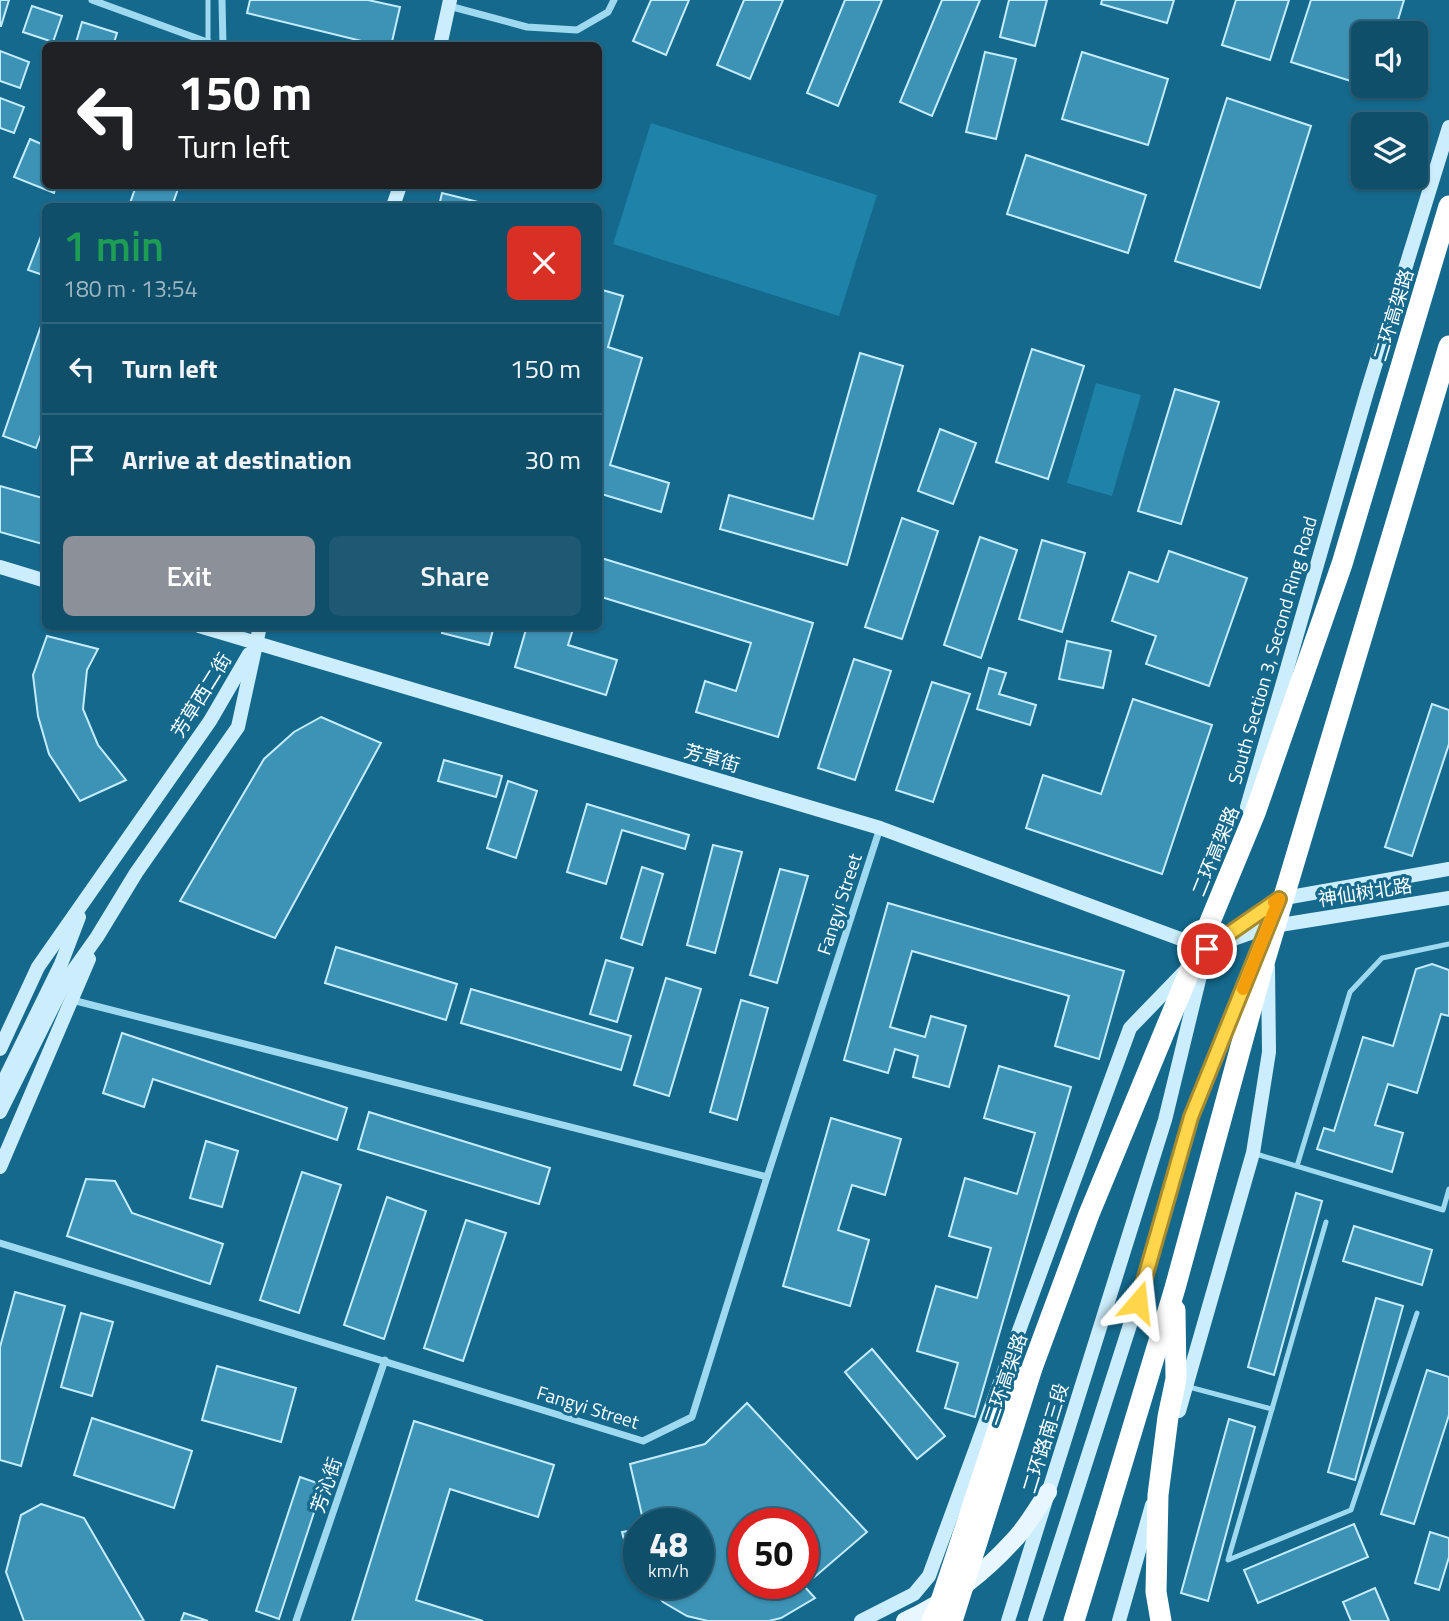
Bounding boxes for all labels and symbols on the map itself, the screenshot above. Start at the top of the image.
street label: 二环高架路 [1365,265,1420,365]
street label: South Section 3, Second Ring Road [1219,512,1324,787]
street label: 芳草西二街 [163,647,238,743]
street label: 芳草街 [681,736,744,779]
street label: 二环高架路 [1183,801,1246,900]
street label: Fangyi Street [808,849,869,958]
street label: 神仙树北路 [1316,870,1414,913]
pin [1177,919,1237,979]
position arrow [1101,1265,1175,1339]
street label: 二环高架路 [975,1329,1034,1428]
street label: Fangyi Street [534,1377,643,1436]
street label: 二环路南三段 [1014,1379,1075,1497]
street label: 芳沁街 [303,1453,349,1517]
speed limit sign: 50 [728,1508,819,1599]

